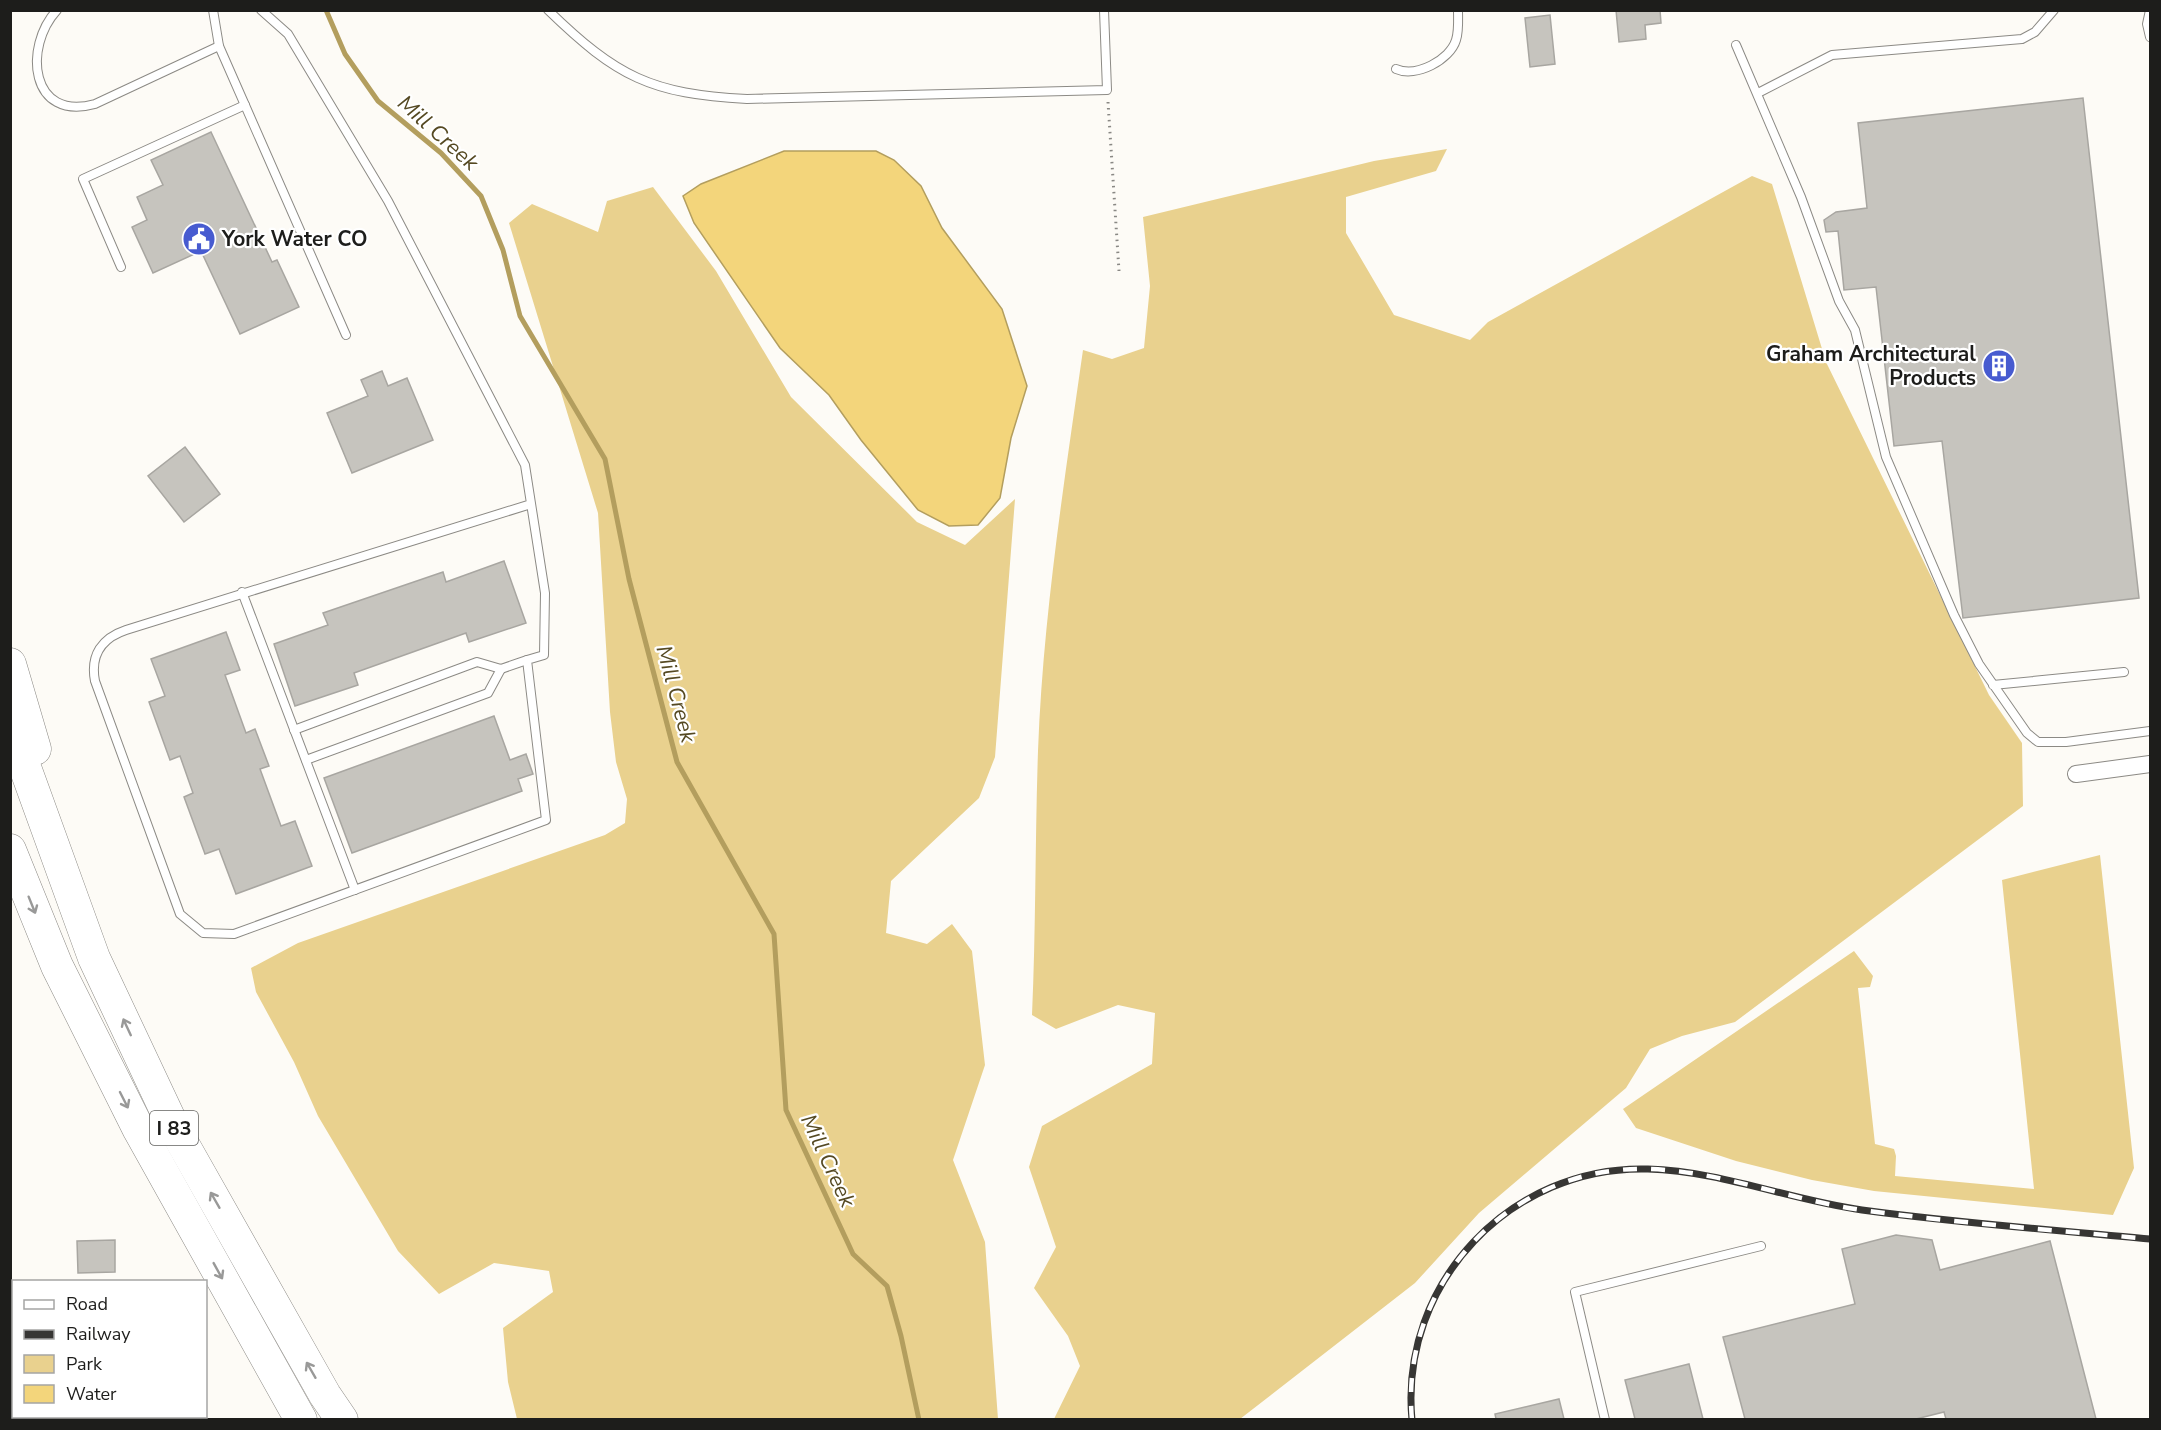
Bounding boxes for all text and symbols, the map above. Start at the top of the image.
water label: Mill Creek [391,89,486,178]
public building icon: York Water CO [181,221,217,257]
place label: York Water CO [221,225,368,253]
place label: Graham Architectural Products [1766,340,1976,392]
building icon: Graham Architectural Products [1981,348,2017,384]
water label: Mill Creek [649,642,704,747]
one-way arrow [27,895,38,913]
one-way arrow [120,1018,132,1036]
one-way arrow [118,1091,130,1108]
water label: Mill Creek [793,1110,863,1213]
road number: I 83 [150,1111,198,1145]
one-way arrow [209,1192,221,1209]
one-way arrow [212,1262,224,1279]
legend [12,1280,207,1418]
text: Road [66,1292,108,1316]
text: Railway [66,1322,131,1346]
text: Park [66,1352,103,1376]
one-way arrow [305,1362,317,1379]
text: Water [66,1382,117,1406]

